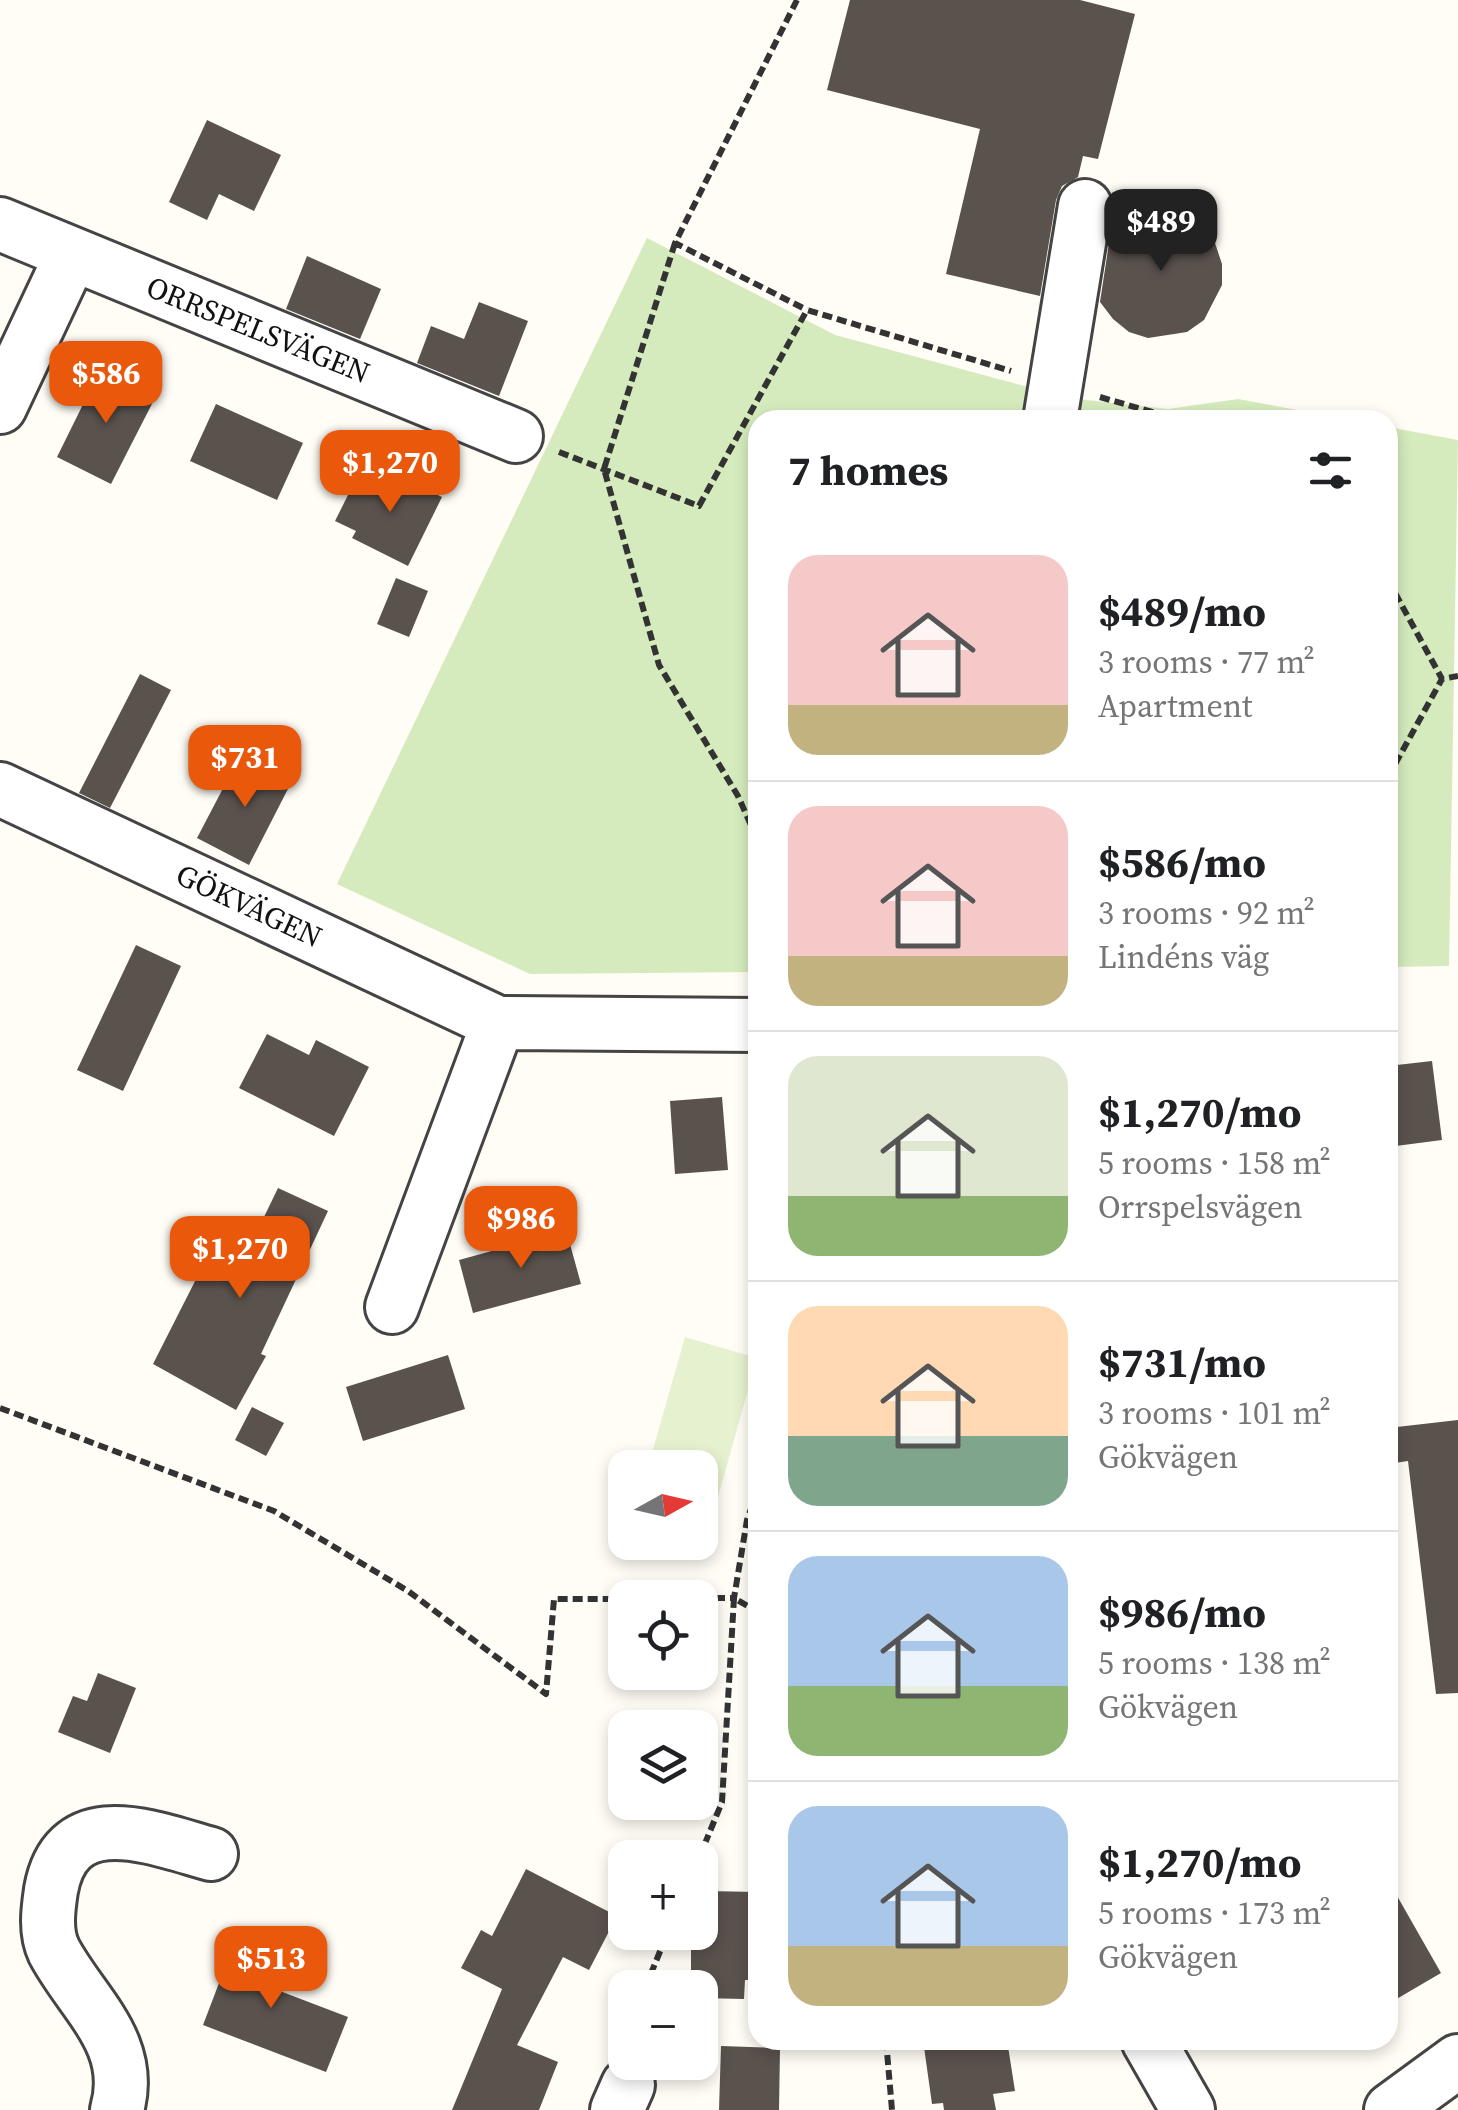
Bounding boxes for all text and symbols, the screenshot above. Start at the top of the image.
pin: $489 [1102,189,1220,274]
text: $489 [1126,199,1196,243]
street label: ORRSPELSVÄGEN [140,266,376,393]
pin: $586 [47,341,165,426]
text: $586 [71,351,141,395]
pin: $1,270 [309,430,471,515]
text: $1,270 [342,440,438,484]
text: 7 homes [788,441,948,499]
icon: filters [1303,443,1358,498]
text: $489/mo [1098,582,1266,640]
icon: home [868,595,988,715]
text: 3 rooms · 77 m² [1098,640,1315,684]
text: Apartment [1098,684,1252,728]
pin: $731 [186,725,304,810]
text: $731 [210,735,280,779]
text: $586/mo [1098,833,1266,891]
icon: home [868,846,988,966]
street label: GÖKVÄGEN [170,854,329,957]
text: 3 rooms · 92 m² [1098,891,1315,935]
text: Lindéns väg [1098,935,1269,979]
text: $1,270/mo [1098,1083,1301,1141]
icon: home [868,1096,988,1216]
text: 5 rooms · 158 m² [1098,1141,1331,1185]
text: Orrspelsvägen [1098,1185,1303,1229]
pin: $986 [462,1186,580,1271]
text: $986 [486,1196,556,1240]
pin: $1,270 [159,1216,321,1301]
text: $1,270 [192,1226,288,1270]
text: $731/mo [1098,1333,1266,1391]
icon: home [868,1346,988,1466]
text: 3 rooms · 101 m² [1098,1391,1331,1435]
text: Gökvägen [1098,1435,1238,1479]
north arrow [608,1450,718,1560]
map controls [608,1450,718,2080]
button: locate [608,1580,718,1690]
text: $986/mo [1098,1583,1266,1641]
icon: home [868,1596,988,1716]
text: 5 rooms · 138 m² [1098,1641,1331,1685]
text: Gökvägen [1098,1685,1238,1729]
button: layers [608,1710,718,1820]
text: $1,270/mo [1098,1833,1301,1891]
button: + [608,1840,718,1950]
icon: home [868,1846,988,1966]
text: 5 rooms · 173 m² [1098,1891,1331,1935]
pin: $513 [212,1926,330,2011]
text: Gökvägen [1098,1935,1238,1979]
text: $513 [236,1936,306,1980]
button: − [608,1970,718,2080]

